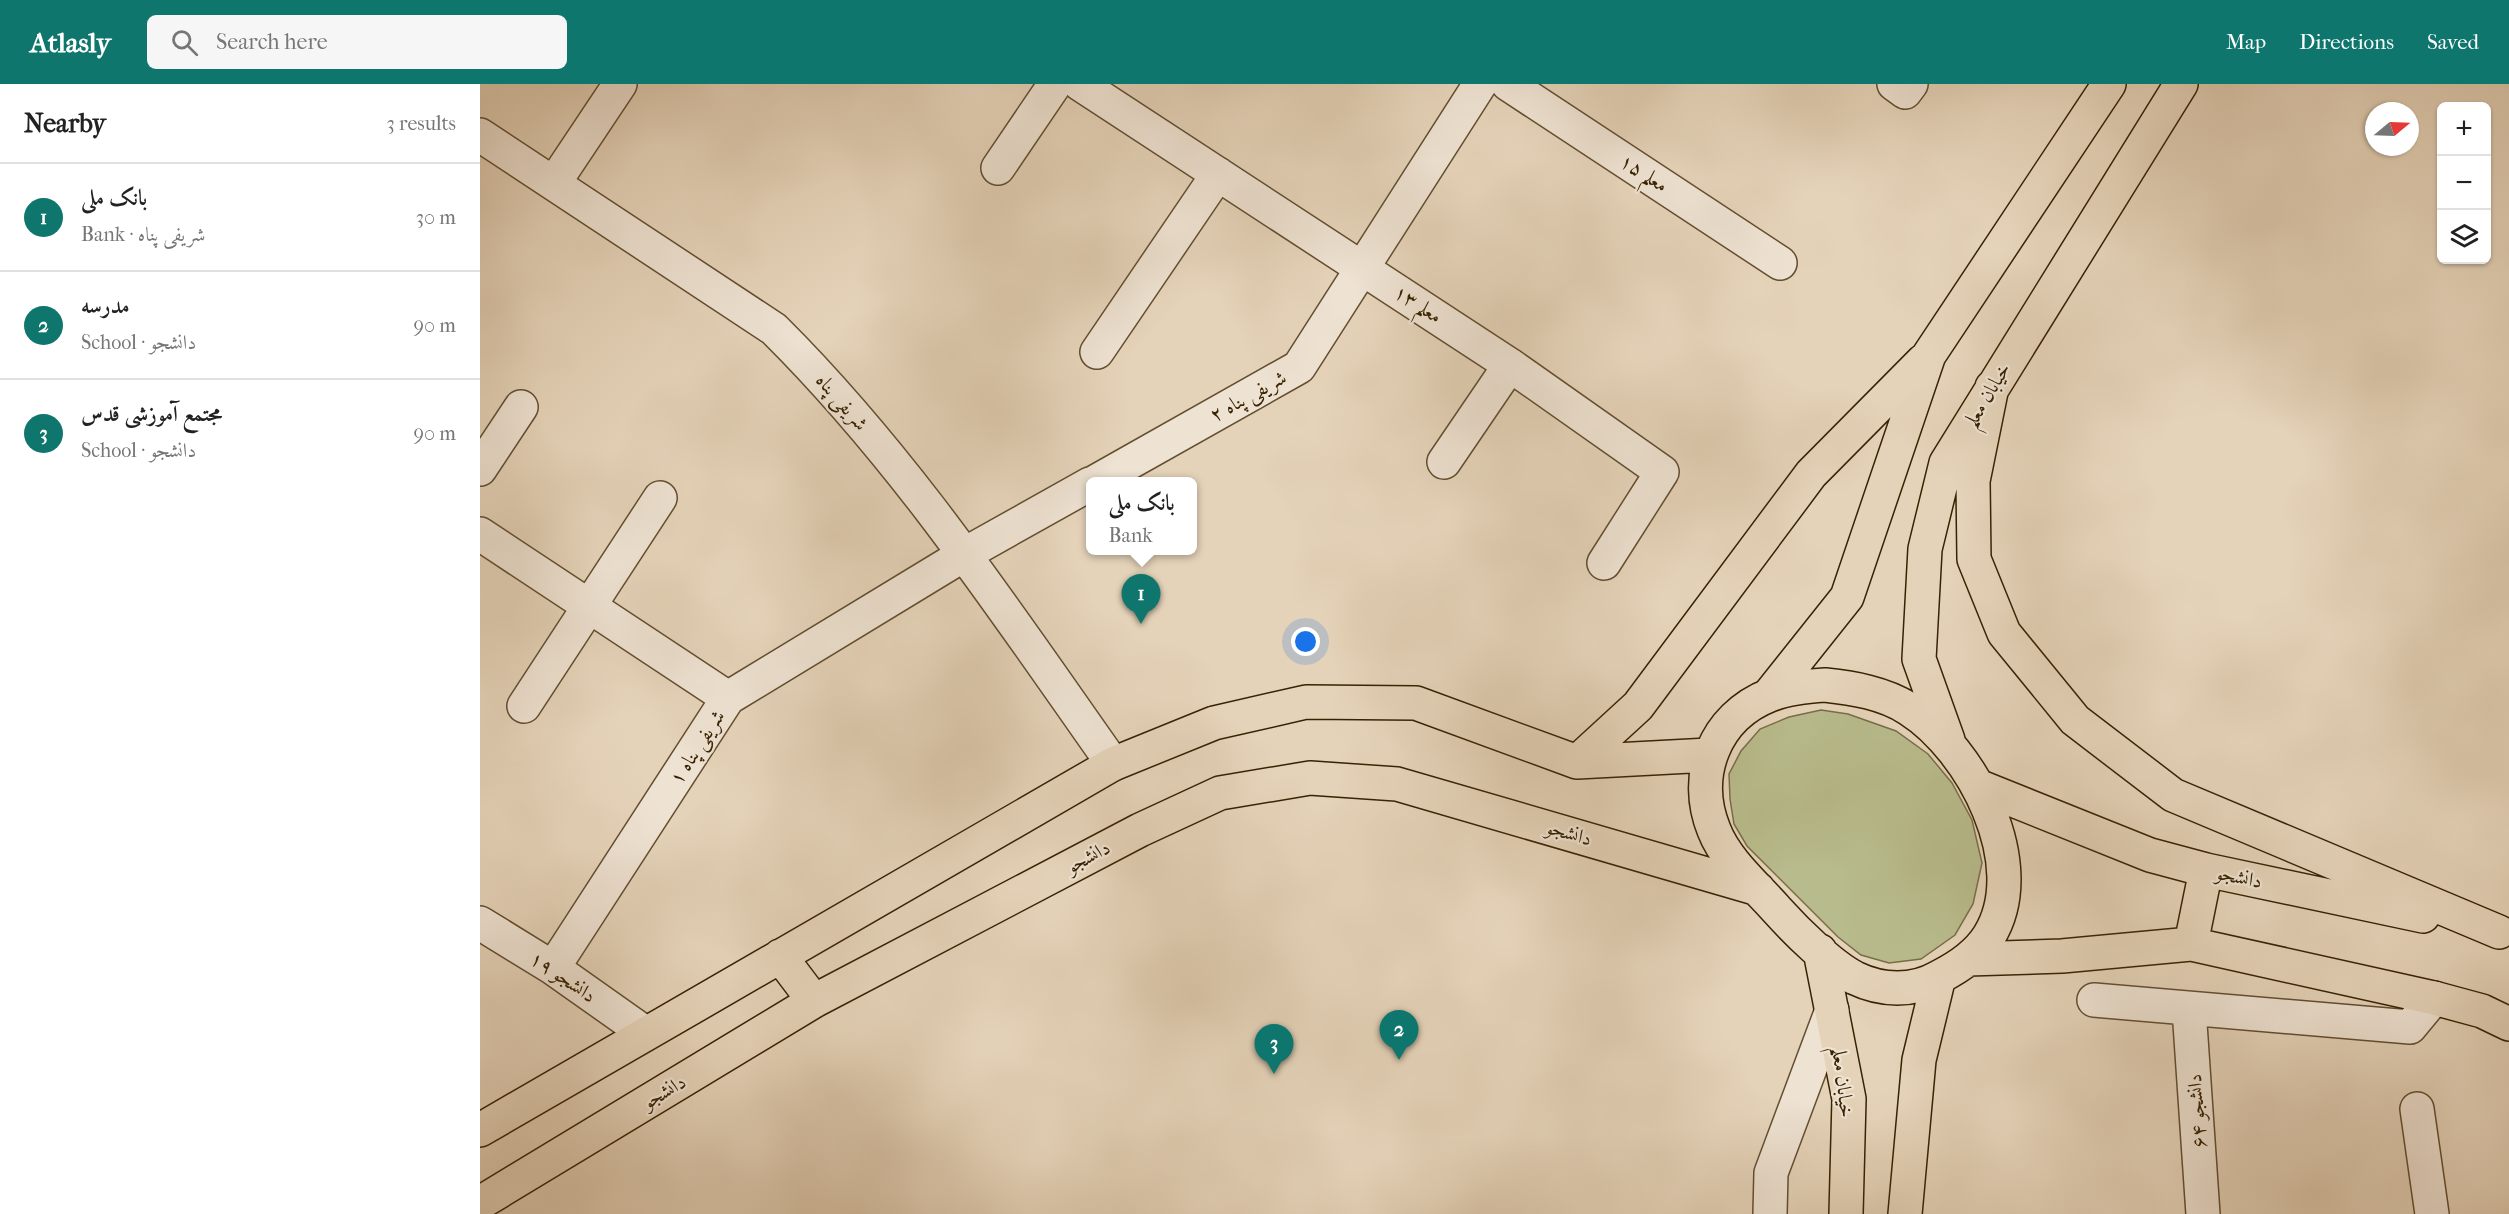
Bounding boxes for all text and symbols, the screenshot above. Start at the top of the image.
search box [147,15,567,69]
text: Atlasly [30,26,111,59]
icon: search [168,26,201,59]
text: Search here [216,29,328,55]
text: Map [2226,30,2266,54]
text: Directions [2299,30,2394,54]
text: Saved [2427,30,2479,54]
north arrow [2365,102,2419,156]
map controls [2437,102,2491,264]
button: + [2437,102,2491,156]
text: Nearby [24,108,106,139]
text: 3 results [387,112,456,135]
street label: معلم ۱۵ [1611,149,1672,204]
button: − [2437,156,2491,210]
text: بانک ملی [81,185,147,211]
text: 1 [40,206,47,229]
text: 30 m [416,206,456,229]
button: layers [2437,210,2491,264]
text: Bank · شریفی پناه [81,223,205,246]
street label: معلم ۱۳ [1385,280,1446,335]
text: مدرسه [81,293,130,319]
text: 2 [38,314,49,337]
text: 90 m [414,314,456,337]
text: School · دانشجو [81,331,196,354]
street label: خیابان معلم [1959,358,2023,436]
street label: شریفی پناه ۲ [1206,366,1292,429]
street label: شریفی پناه [809,369,873,437]
text: مجتمع آموزشی قدس [81,401,222,427]
text: 3 [39,422,48,445]
text: 90 m [414,422,456,445]
text: School · دانشجو [81,439,196,462]
popup [1086,477,1197,555]
text: بانک ملی [1108,490,1175,516]
text: Bank [1108,524,1153,547]
pin: 1 [1122,574,1160,624]
your location [1291,627,1320,656]
street label: شریفی پناه ۱ [665,706,732,790]
street label: دانشجو [1541,815,1595,851]
street label: دانشجو [1060,836,1114,880]
street label: دانشجو [2212,860,2264,894]
street label: دانشجو ۱۹ [525,947,600,1008]
pin: 2 [1380,1010,1418,1060]
pin: 3 [1254,1024,1294,1074]
street label: خیابان معلم [1818,1045,1859,1120]
street label: دانشجو [636,1070,690,1116]
street label: دانشجو ۶۴ [2183,1073,2212,1149]

